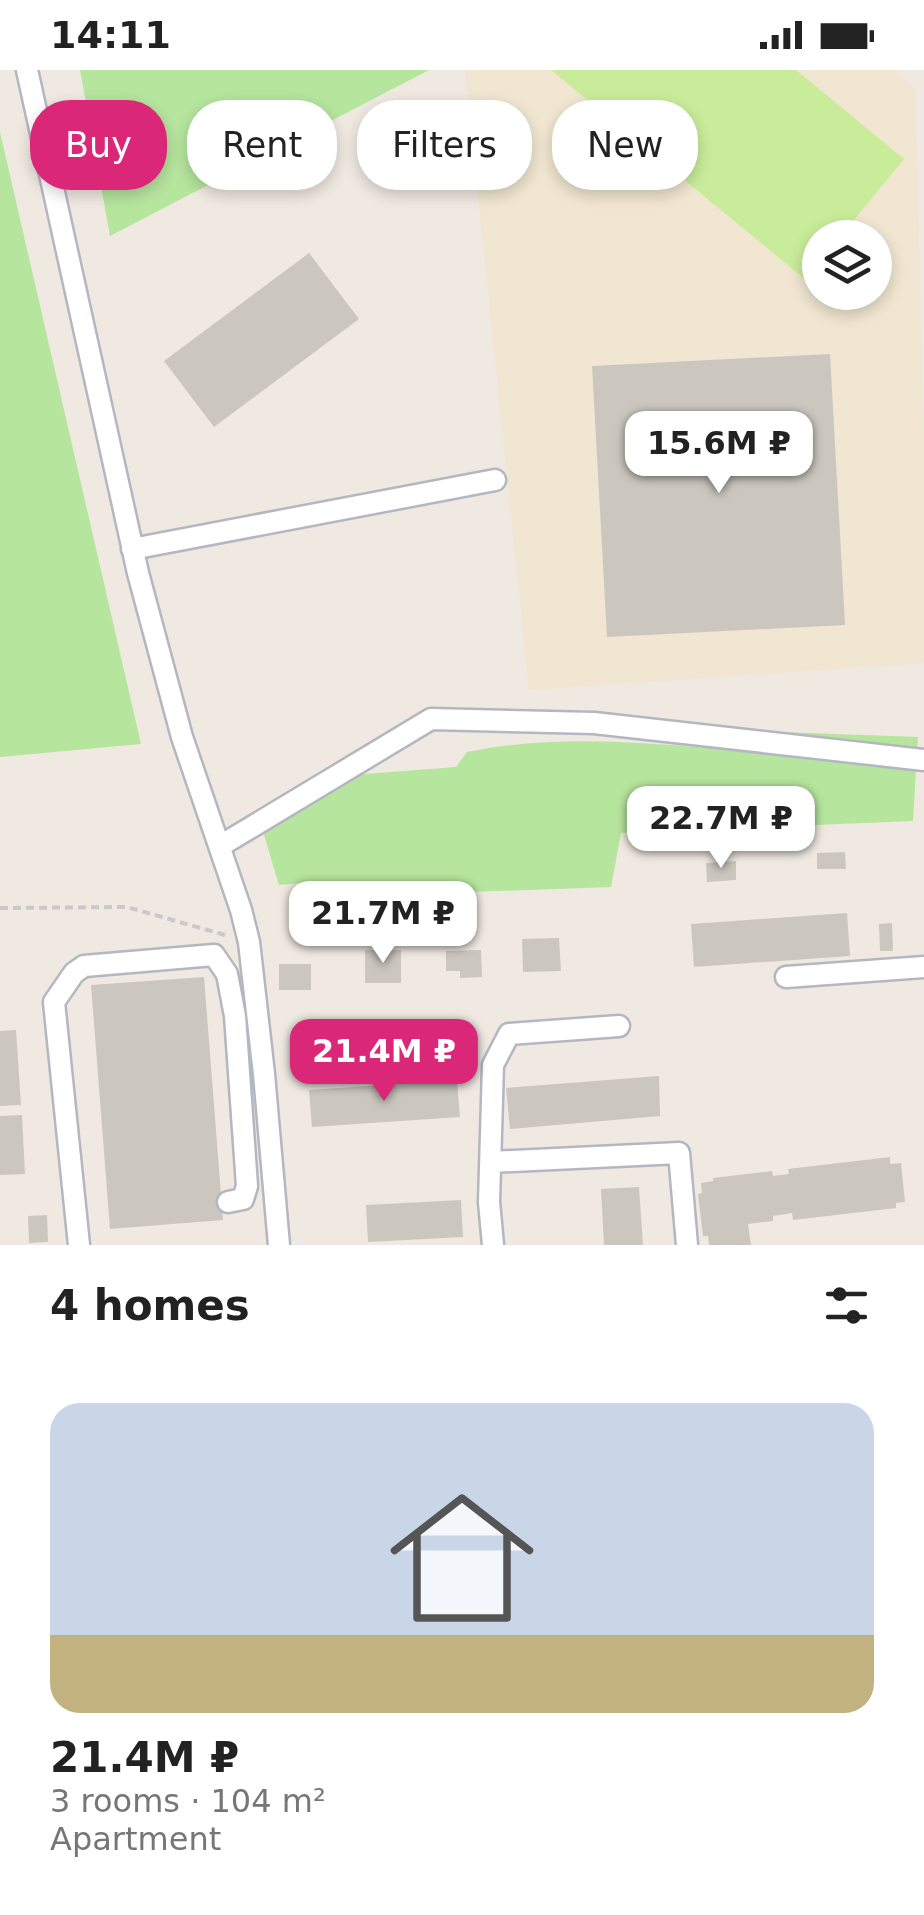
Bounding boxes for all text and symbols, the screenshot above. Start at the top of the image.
text: 14:11 [50,13,171,57]
chip: Buy [30,100,167,190]
chip: Rent [187,100,337,190]
chip: Filters [357,100,532,190]
chip: New [552,100,698,190]
map controls [802,220,892,310]
button: layers [802,220,892,310]
pin: 15.6M ₽ [627,411,811,496]
text: 15.6M ₽ [647,424,791,462]
pin: 22.7M ₽ [629,786,813,871]
text: 22.7M ₽ [649,799,793,837]
pin: 21.7M ₽ [291,881,475,966]
text: 21.7M ₽ [311,894,455,932]
pin: 21.4M ₽ [292,1019,476,1104]
text: 21.4M ₽ [312,1032,456,1070]
icon: filters [819,1278,874,1333]
text: 4 homes [50,1281,250,1330]
icon: home [372,1468,552,1648]
text: 21.4M ₽ [50,1733,239,1782]
text: 3 rooms · 104 m² [50,1782,326,1820]
text: Apartment [50,1820,221,1858]

